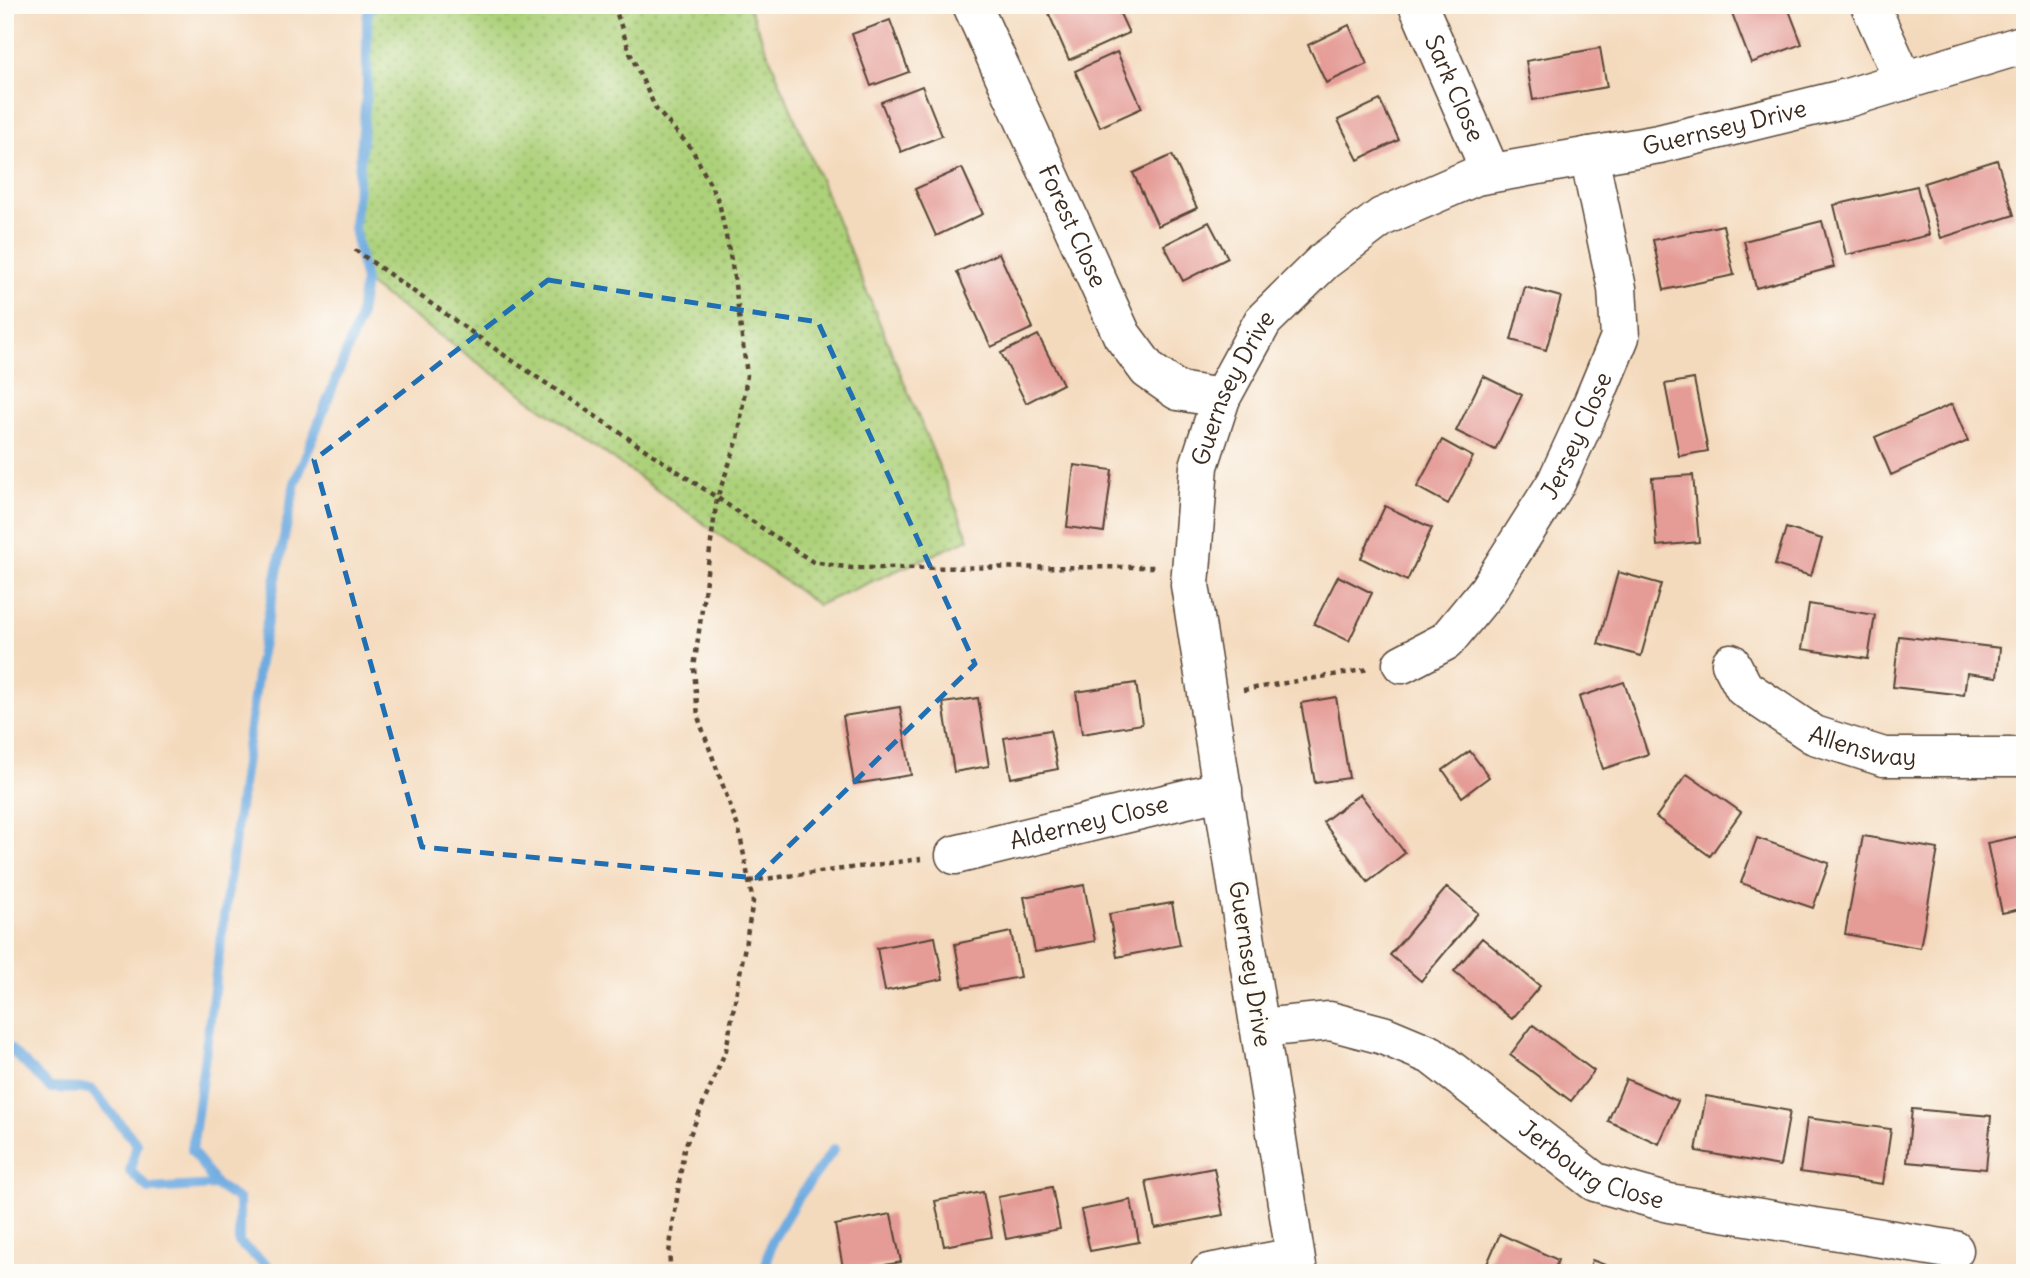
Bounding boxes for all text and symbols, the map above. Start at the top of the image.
street label: Sark Close [1419,30,1492,146]
street label: Guernsey Drive [1640,92,1809,161]
street label: Forest Close [1033,160,1114,292]
street label: Guernsey Drive [1184,303,1280,469]
street label: Jersey Close [1533,367,1618,505]
street label: Allensway [1805,718,1916,772]
street label: Alderney Close [1006,788,1171,855]
street label: Guernsey Drive [1223,879,1279,1049]
street label: Jerbourg Close [1514,1113,1668,1215]

